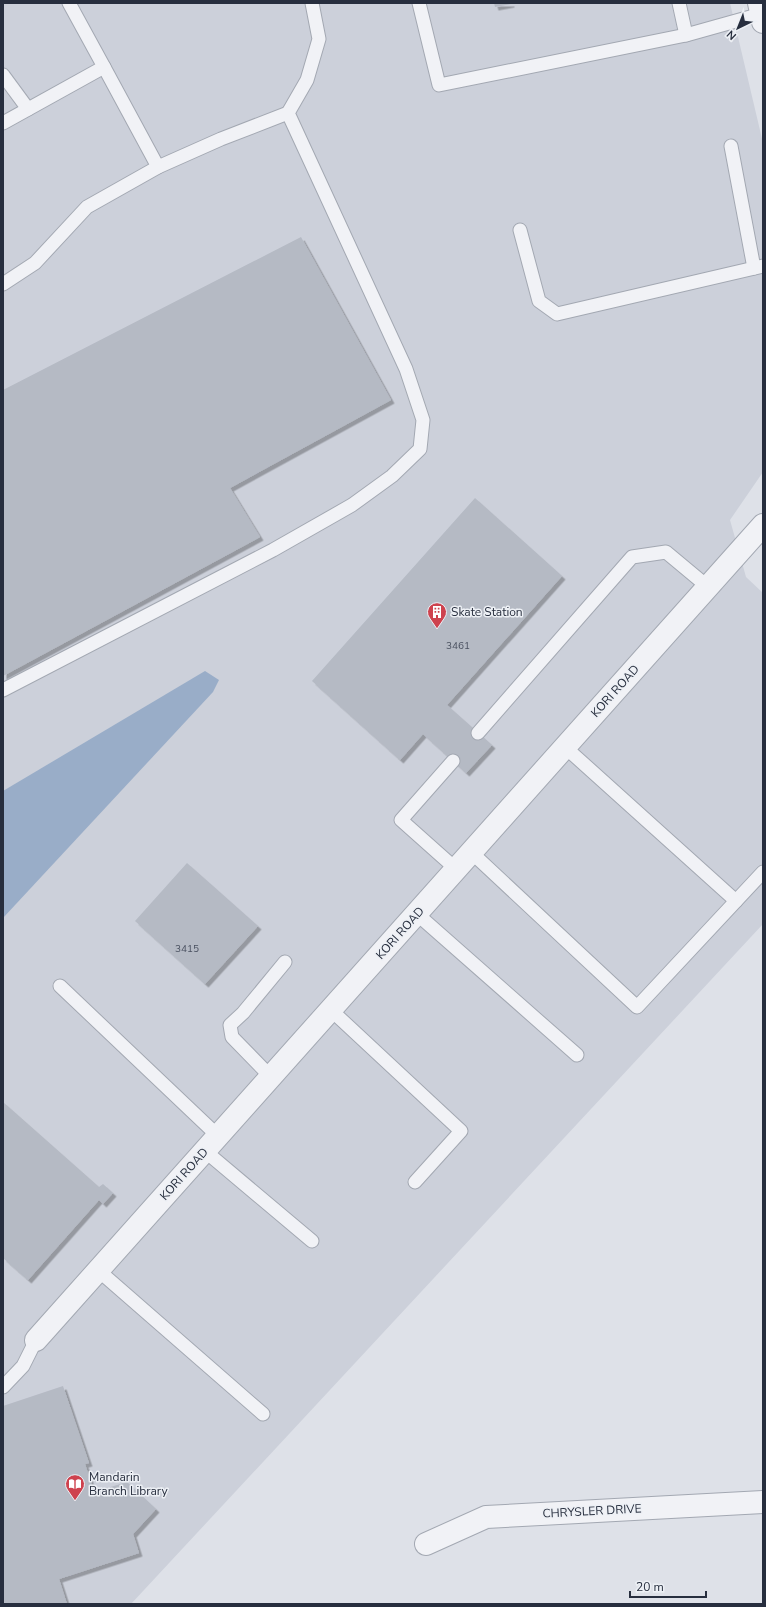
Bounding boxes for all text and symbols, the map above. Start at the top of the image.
north arrow [718,8,758,48]
text: N [723,27,740,43]
building icon: Skate Station [426,601,448,629]
place label: Skate Station [451,604,523,620]
house number: 3461 [446,639,470,653]
street label: KORI ROAD [587,661,643,721]
street label: KORI ROAD [372,903,428,963]
house number: 3415 [175,942,199,956]
street label: KORI ROAD [156,1144,212,1204]
place label: Mandarin Branch Library [89,1469,169,1499]
library icon: Mandarin Branch Library [64,1473,86,1501]
street label: CHRYSLER DRIVE [542,1500,642,1522]
scale bar [630,1573,706,1599]
text: 20 m [636,1579,664,1595]

